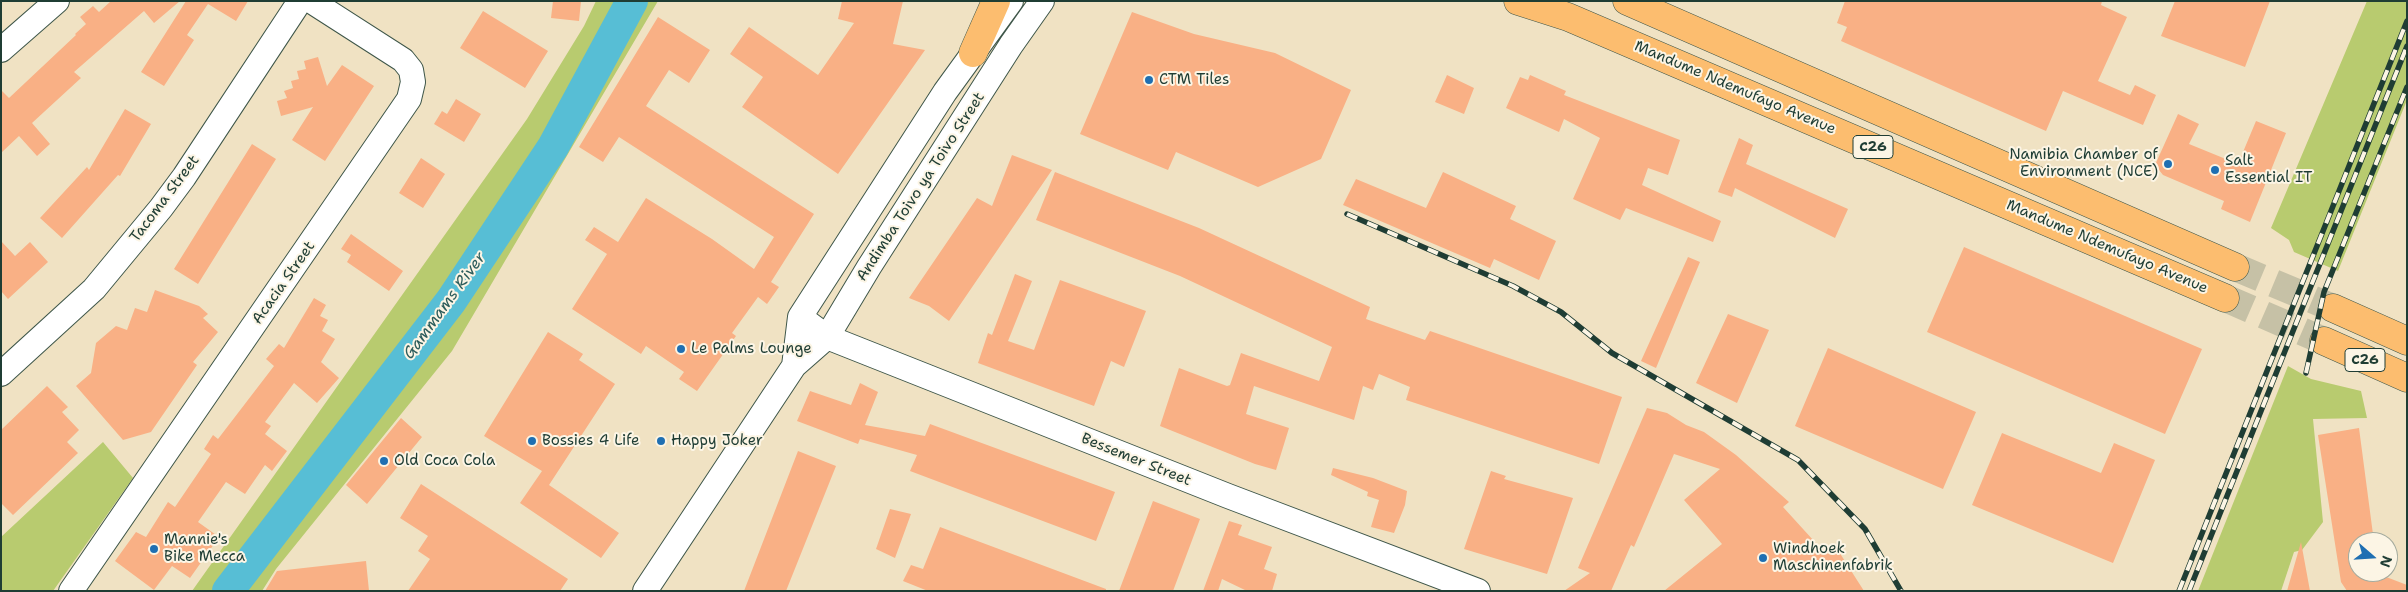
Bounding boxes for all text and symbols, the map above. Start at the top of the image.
street label: Mandume Ndemufayo Avenue [1632,37,1838,139]
place label: CTM Tiles [1159,71,1229,89]
marker: CTM Tiles [1143,74,1155,86]
street label: Andimba Toivo ya Toivo Street [853,89,989,285]
road number: C26 [1853,136,1893,158]
place label: Namibia Chamber of Environment (NCE) [2009,146,2158,181]
street label: Tacoma Street [126,152,204,246]
place label: Salt Essential IT [2225,152,2312,187]
marker: Namibia Chamber of Environment (NCE) [2162,158,2174,170]
marker: Salt Essential IT [2209,164,2221,176]
street label: Mandume Ndemufayo Avenue [2004,196,2210,298]
street label: Acacia Street [249,238,319,328]
water label: Gammams River [400,249,490,363]
place label: Le Palms Lounge [691,340,812,358]
marker: Le Palms Lounge [675,343,687,355]
road number: C26 [2345,348,2385,372]
street label: Bessemer Street [1078,430,1194,490]
place label: Bossies 4 Life [542,432,640,450]
place label: Happy Joker [671,432,763,450]
marker: Bossies 4 Life [526,435,538,447]
marker: Happy Joker [655,435,667,447]
place label: Old Coca Cola [394,452,495,470]
marker: Old Coca Cola [378,455,390,467]
place label: Mannie's Bike Mecca [164,531,245,566]
north arrow [2348,532,2398,582]
place label: Windhoek Maschinenfabrik [1773,540,1893,575]
marker: Mannie's Bike Mecca [148,543,160,555]
marker: Windhoek Maschinenfabrik [1757,552,1769,564]
text: N [2376,553,2397,570]

